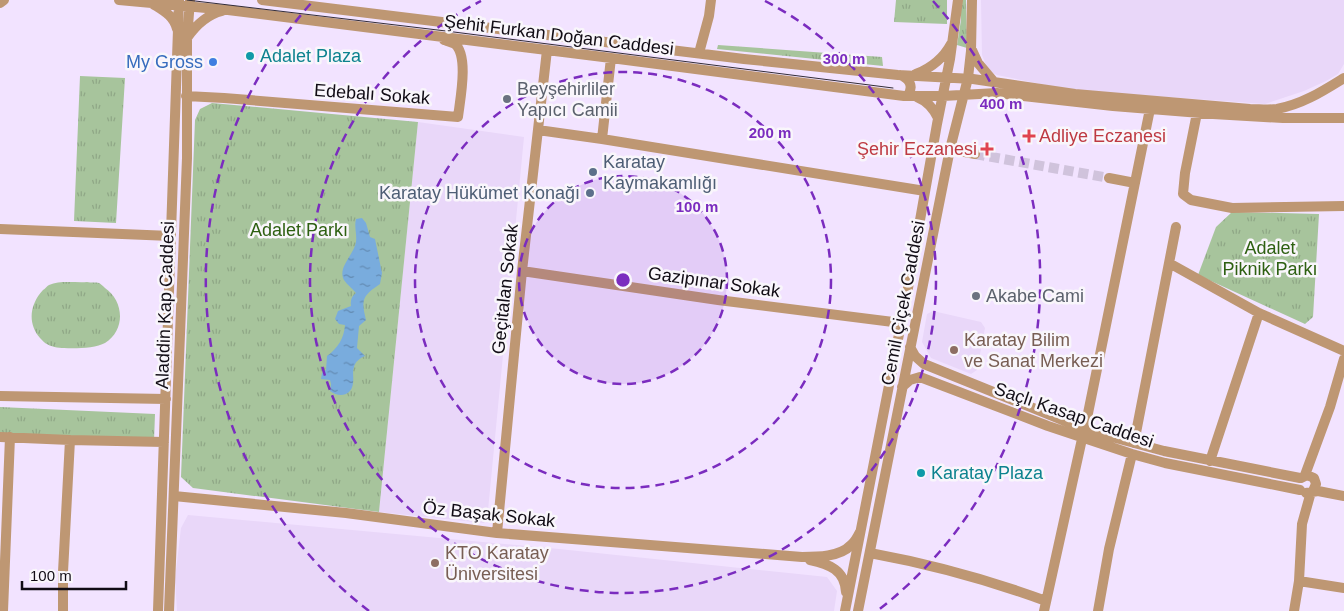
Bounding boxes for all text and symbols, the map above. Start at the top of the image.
street label: Şehit Furkan Doğan Caddesi [443,11,675,59]
place label: Adalet Plaza [260,46,362,66]
marker: Adalet Plaza [244,50,256,62]
text: 300 m [823,50,865,67]
place label: My Gross [126,52,203,72]
marker: My Gross [207,56,219,68]
place label: Beyşehirliler Yapıcı Camii [517,79,618,120]
street label: Edebalı Sokak [313,80,432,108]
marker: Beyşehirliler Yapıcı Camii [501,93,513,105]
text: 400 m [980,95,1022,112]
text: 200 m [749,124,791,141]
place label: Adliye Eczanesi [1039,126,1166,146]
marker: Adliye Eczanesi [1023,130,1035,142]
place label: Şehir Eczanesi [857,139,977,159]
marker: Şehir Eczanesi [981,143,993,155]
place label: Karatay Kaymakamlığı [603,152,717,193]
marker: Karatay Kaymakamlığı [587,166,599,178]
place label: Karatay Hükümet Konağı [379,183,580,203]
marker: Karatay Hükümet Konağı [584,187,596,199]
text: 100 m [676,198,718,215]
street label: Cemil Çiçek Caddesi [877,219,929,387]
park label: Adalet Parkı [250,220,348,240]
street label: Aladdin Kap Caddesi [152,221,178,389]
street label: Geçitalan Sokak [488,222,522,355]
park label: Adalet Piknik Parkı [1222,238,1318,279]
street label: Gazipınar Sokak [647,263,782,301]
centre of rings [614,271,632,289]
place label: Akabe Cami [986,286,1084,306]
marker: Akabe Cami [970,290,982,302]
place label: Karatay Bilim ve Sanat Merkezi [964,330,1103,371]
marker: Karatay Bilim ve Sanat Merkezi [948,344,960,356]
street label: Saçlı Kasap Caddesi [992,378,1156,452]
place label: Karatay Plaza [931,463,1044,483]
marker: Karatay Plaza [915,467,927,479]
street label: Öz Başak Sokak [422,497,557,531]
place label: KTO Karatay Üniversitesi [445,543,549,584]
marker: KTO Karatay Üniversitesi [429,557,441,569]
scale bar [22,558,126,590]
text: 100 m [30,567,72,584]

